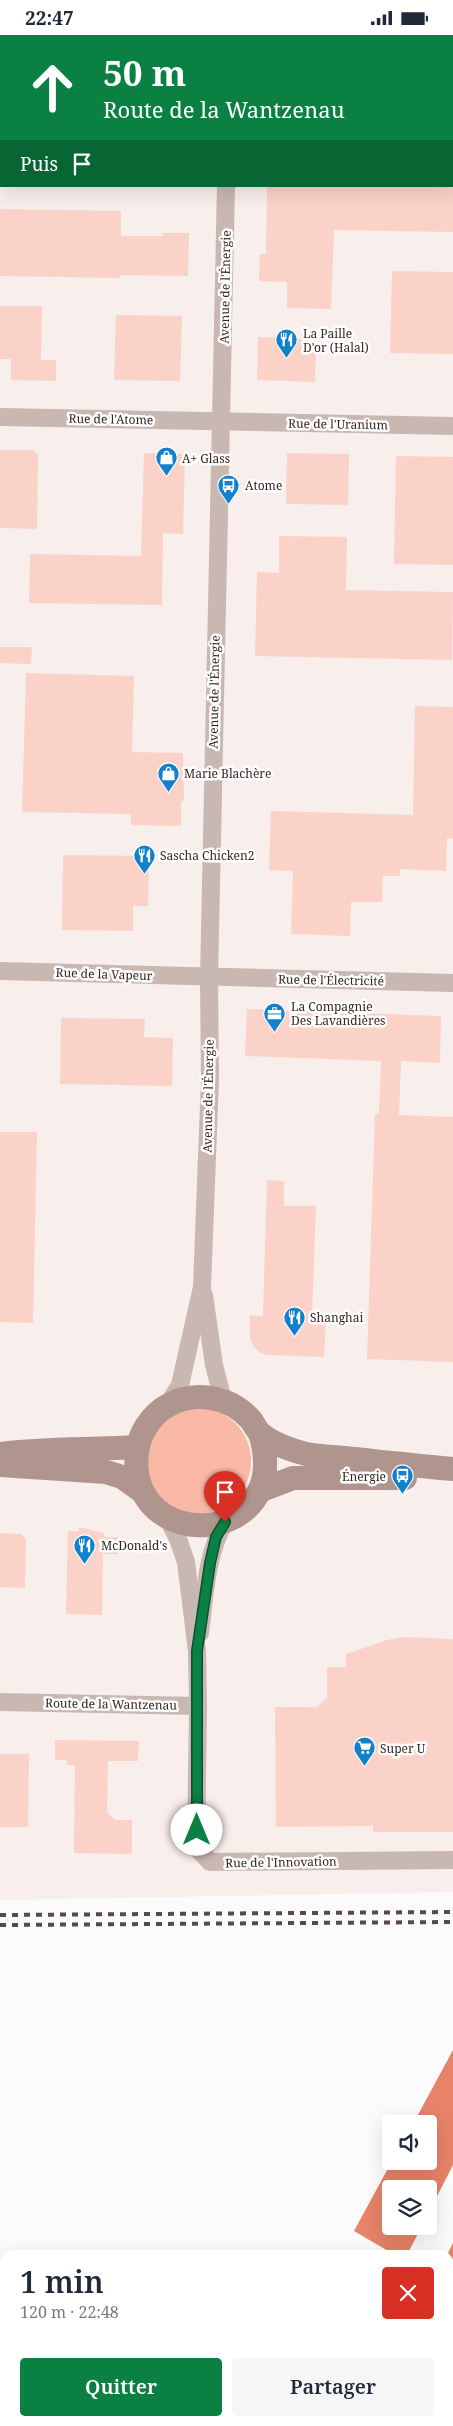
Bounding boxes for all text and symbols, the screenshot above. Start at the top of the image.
text: 22:47 [25,5,74,31]
text: 50 m [103,49,186,96]
icon: ahead [20,55,85,120]
text: Route de la Wantzenau [103,94,345,124]
icon: arrive [68,150,96,178]
text: Puis [20,151,58,177]
street label: Avenue de l'Énergie [216,230,234,344]
place label: La Paille D'or (Halal) [303,325,369,356]
restaurant icon: La Paille D'or (Halal) [275,328,299,359]
street label: Rue de l'Atome [68,410,154,428]
street label: Rue de l'Uranium [288,415,388,433]
shop icon: A+ Glass [154,446,178,477]
place label: A+ Glass [182,450,230,467]
bus stop icon: Atome [217,473,241,504]
place label: Atome [245,477,282,494]
street label: Avenue de l'Énergie [205,635,223,749]
shop icon: Marie Blachère [156,761,180,792]
place label: Marie Blachère [184,765,271,782]
restaurant icon: Sascha Chicken2 [132,843,156,874]
place label: Sascha Chicken2 [160,847,254,864]
street label: Rue de la Vapeur [55,964,153,984]
street label: Rue de l'Électricité [278,971,384,989]
place label: La Compagnie Des Lavandières [291,998,385,1029]
office icon: La Compagnie Des Lavandières [263,1001,287,1032]
street label: Avenue de l'Énergie [199,1039,217,1153]
restaurant icon: Shanghai [282,1305,306,1336]
place label: Shanghai [310,1309,363,1326]
bus stop icon: Énergie [390,1464,414,1495]
place label: Énergie [342,1468,386,1485]
pin [204,1471,246,1522]
icon: arrive [211,1478,239,1506]
restaurant icon: McDonald's [73,1533,97,1564]
place label: McDonald's [101,1537,167,1554]
street label: Route de la Wantzenau [45,1694,177,1714]
supermarket icon: Super U [352,1736,376,1767]
place label: Super U [380,1740,426,1757]
position arrow [170,1803,222,1855]
street label: Rue de l'Innovation [225,1853,337,1871]
map controls [382,2115,437,2235]
button: sound [382,2115,437,2170]
button: layers [382,2180,437,2235]
text: 1 min [20,2261,104,2302]
button: close [382,2267,434,2319]
text: 120 m · 22:48 [20,2301,119,2323]
button: Quitter [20,2358,222,2416]
button: Partager [232,2358,434,2416]

